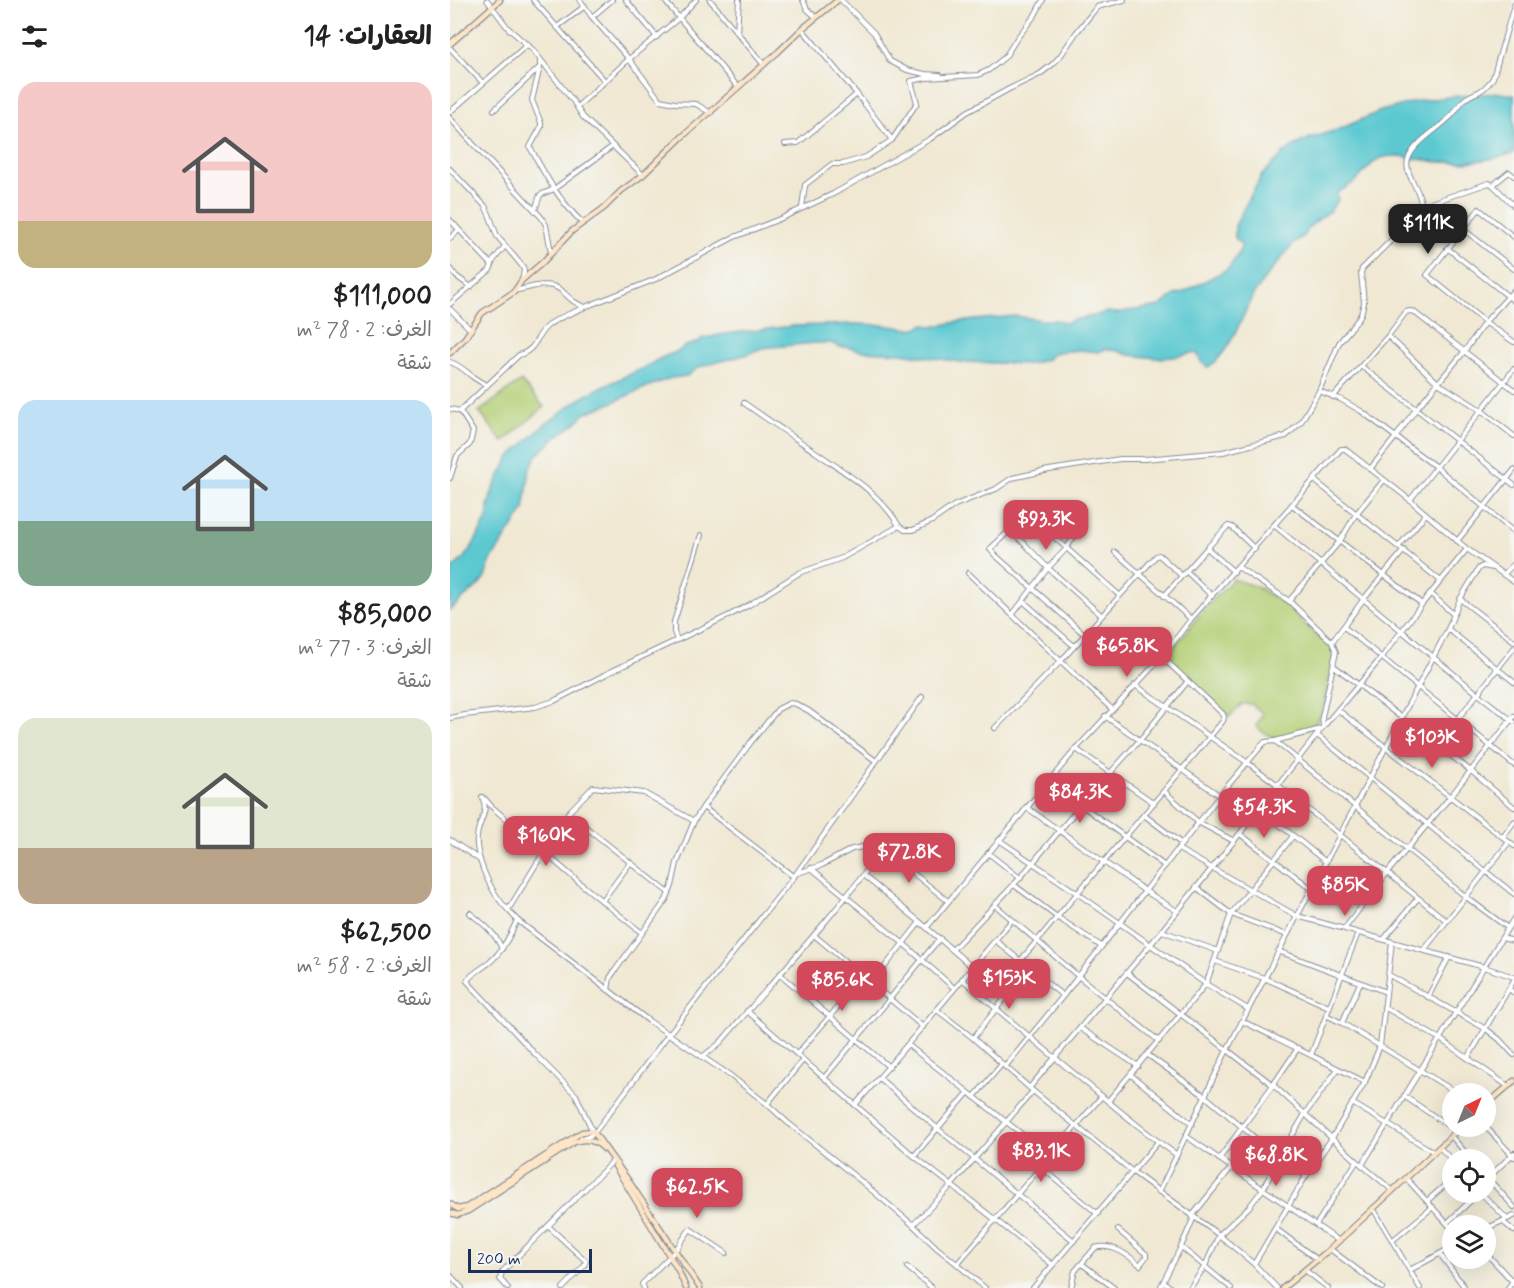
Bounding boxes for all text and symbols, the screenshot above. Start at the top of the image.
icon: filters [18,20,51,53]
text: العقارات: 14 [304,20,432,54]
icon: home [171,121,279,229]
pin: $111K [1386,204,1470,255]
text: $111K [1402,210,1454,237]
text: $111,000 [333,280,432,314]
text: الغرف: 2 · 78 m² [297,317,432,344]
text: شقة [397,350,432,377]
icon: home [171,439,279,547]
pin: $93.3K [997,500,1095,551]
text: $93.3K [1017,506,1075,533]
text: $85,000 [338,598,432,632]
pin: $65.8K [1078,627,1176,678]
text: $65.8K [1096,633,1158,660]
text: الغرف: 3 · 77 m² [298,635,432,662]
text: شقة [397,668,432,695]
pin: $103K [1390,718,1474,769]
text: $103K [1405,724,1459,751]
icon: home [171,757,279,865]
pin: $84.3K [1031,773,1129,824]
text: $84.3K [1049,779,1111,806]
pin: $54.3K [1215,788,1313,839]
text: $54.3K [1232,794,1296,821]
pin: $160K [504,816,588,867]
text: $160K [517,822,575,849]
pin: $72.8K [860,833,958,884]
text: $72.8K [877,839,941,866]
pin: $85K [1309,866,1381,917]
text: $85K [1321,872,1369,899]
text: $62,500 [340,916,432,950]
text: الغرف: 2 · 58 m² [297,953,432,980]
pin: $153K [967,959,1051,1010]
pin: $85.6K [793,961,891,1012]
text: $153K [982,965,1036,992]
text: $85.6K [811,967,873,994]
text: شقة [397,986,432,1013]
north arrow [1442,1083,1496,1137]
map controls [1442,1083,1496,1269]
pin: $83.1K [992,1132,1090,1183]
pin: $68.8K [1227,1136,1325,1187]
text: $83.1K [1012,1138,1070,1165]
text: $68.8K [1245,1142,1307,1169]
button: locate [1442,1149,1496,1203]
pin: $62.5K [648,1168,746,1219]
text: $62.5K [666,1174,728,1201]
button: layers [1442,1215,1496,1269]
scale bar [468,1246,592,1274]
text: 200 m [477,1249,521,1270]

